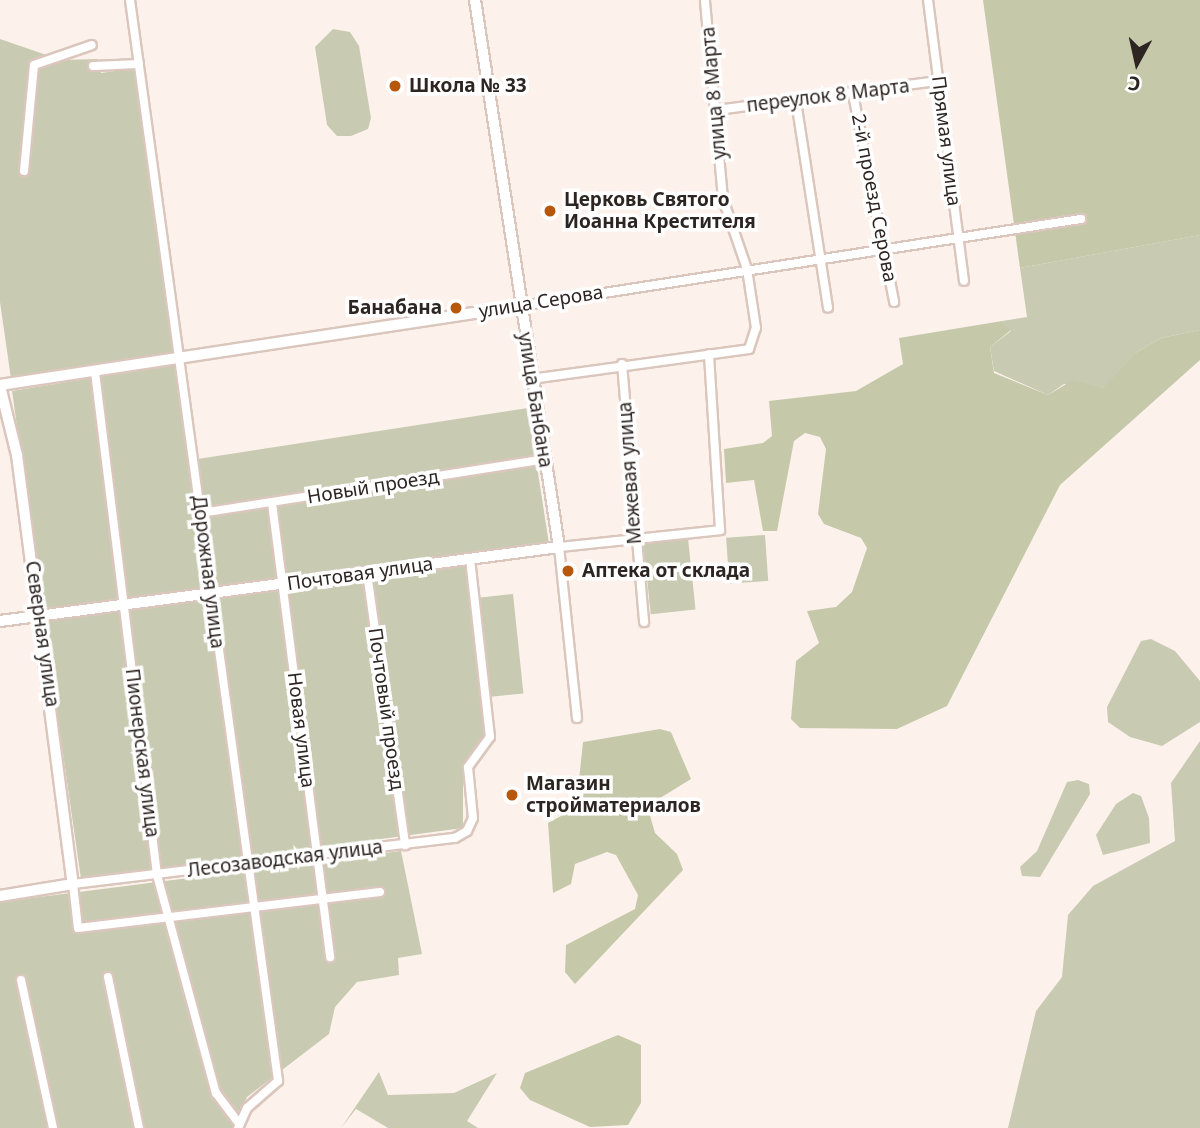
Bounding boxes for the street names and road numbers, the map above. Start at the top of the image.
street label: улица 8 Марта [697,26,731,160]
street label: переулок 8 Марта [745,75,911,117]
street label: Прямая улица [927,75,965,207]
street label: 2-й проезд Серова [846,112,902,284]
street label: улица Серова [477,281,605,323]
street label: улица Банбана [513,331,557,469]
street label: Межевая улица [614,401,646,545]
street label: Новый проезд [306,465,440,509]
street label: Дорожная улица [187,494,229,650]
street label: Почтовая улица [286,552,434,596]
street label: Северная улица [20,559,64,709]
street label: Почтовый проезд [363,626,409,792]
street label: Пионерская улица [120,667,164,839]
street label: Новая улица [283,671,319,789]
street label: Лесозаводская улица [186,836,384,882]

